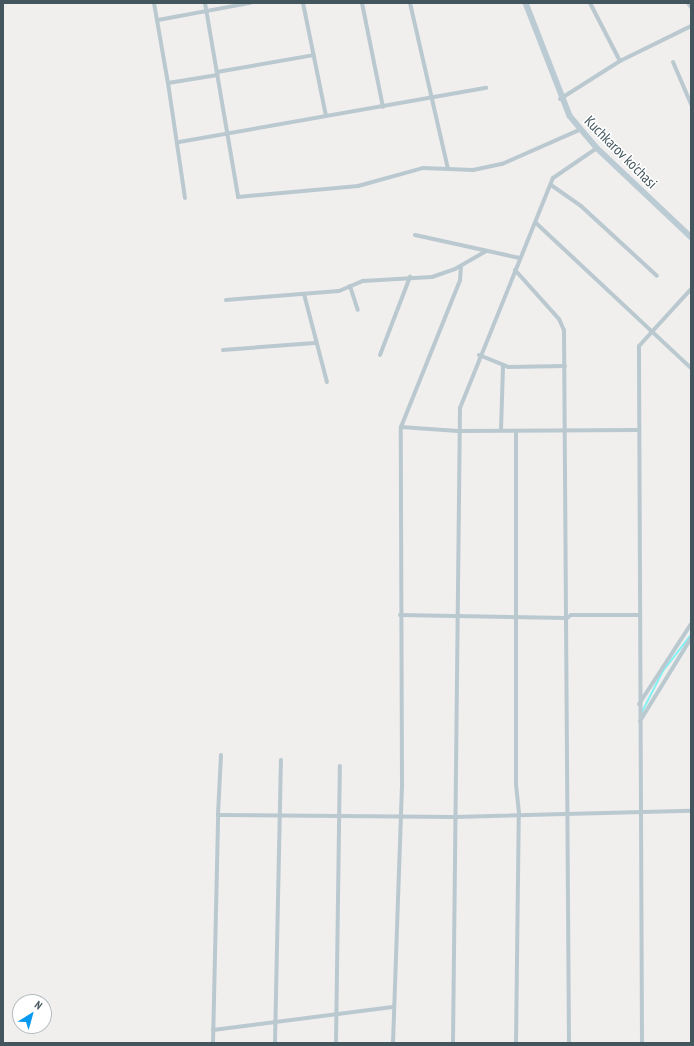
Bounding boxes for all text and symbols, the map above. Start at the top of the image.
street label: Kuchkarov ko'chasi [581,112,661,192]
north arrow [12,994,52,1034]
text: N [32,998,45,1013]

